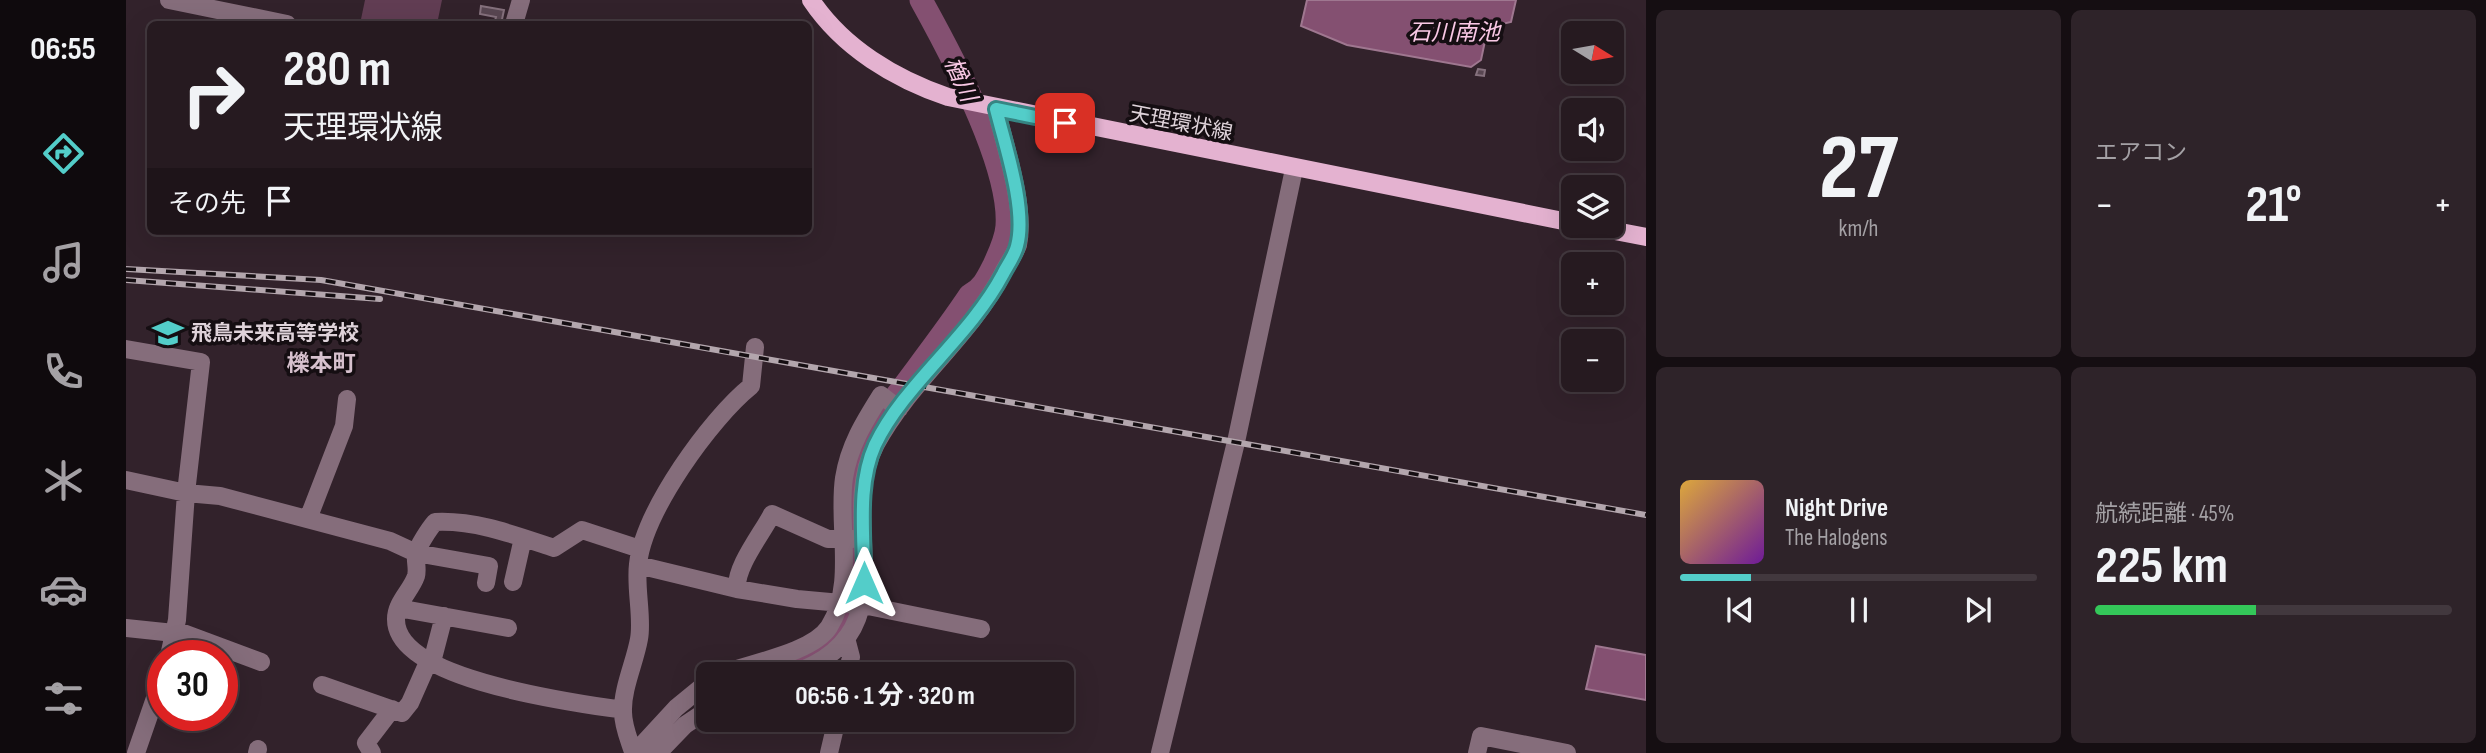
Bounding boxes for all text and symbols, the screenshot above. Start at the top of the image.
water label: 石川南池 [1408,19,1502,47]
north arrow [1561,21,1624,84]
map controls [1561,21,1624,392]
text: 06:55 [30,30,96,69]
text: 280 m [283,41,391,100]
icon: right [168,49,259,140]
water label: 楢川 [938,53,983,109]
pin [1035,93,1095,153]
button: sound [1561,98,1624,161]
street label: 天理環状線 [1127,101,1235,146]
icon: arrive [1046,104,1084,142]
text: 天理環状線 [283,109,443,148]
text: 27 [1819,115,1898,224]
icon: directions [39,129,88,178]
text: エアコン [2095,139,2187,167]
text: 21° [2245,174,2302,237]
button: layers [1561,175,1624,238]
icon: arrive [260,182,298,220]
text: − [2095,183,2114,228]
text: + [2433,183,2452,228]
text: その先 [168,189,246,220]
text: km/h [1839,215,1878,243]
icon: music [39,238,88,287]
button: + [1561,252,1624,315]
school or university icon: 飛鳥未来高等学校 [151,316,185,350]
place label: 飛鳥未来高等学校 [191,321,359,346]
button: − [1561,329,1624,392]
icon: phone [39,347,88,396]
district label: 櫟本町 [287,350,356,378]
icon: climate [39,456,88,505]
text: Night Drive [1785,493,1888,524]
text: 航続距離 · 45% [2095,500,2234,528]
text: The Halogens [1785,524,1888,552]
text: 225 km [2095,535,2228,598]
position arrow [827,546,901,620]
icon: car [39,565,88,614]
icon: previous [1721,591,1759,629]
icon: pause [1840,591,1878,629]
icon: next [1959,591,1997,629]
speed limit sign: 30 [147,640,238,731]
icon: filters [39,674,88,723]
text: 06:56 · 1 分 · 320 m [795,681,975,712]

